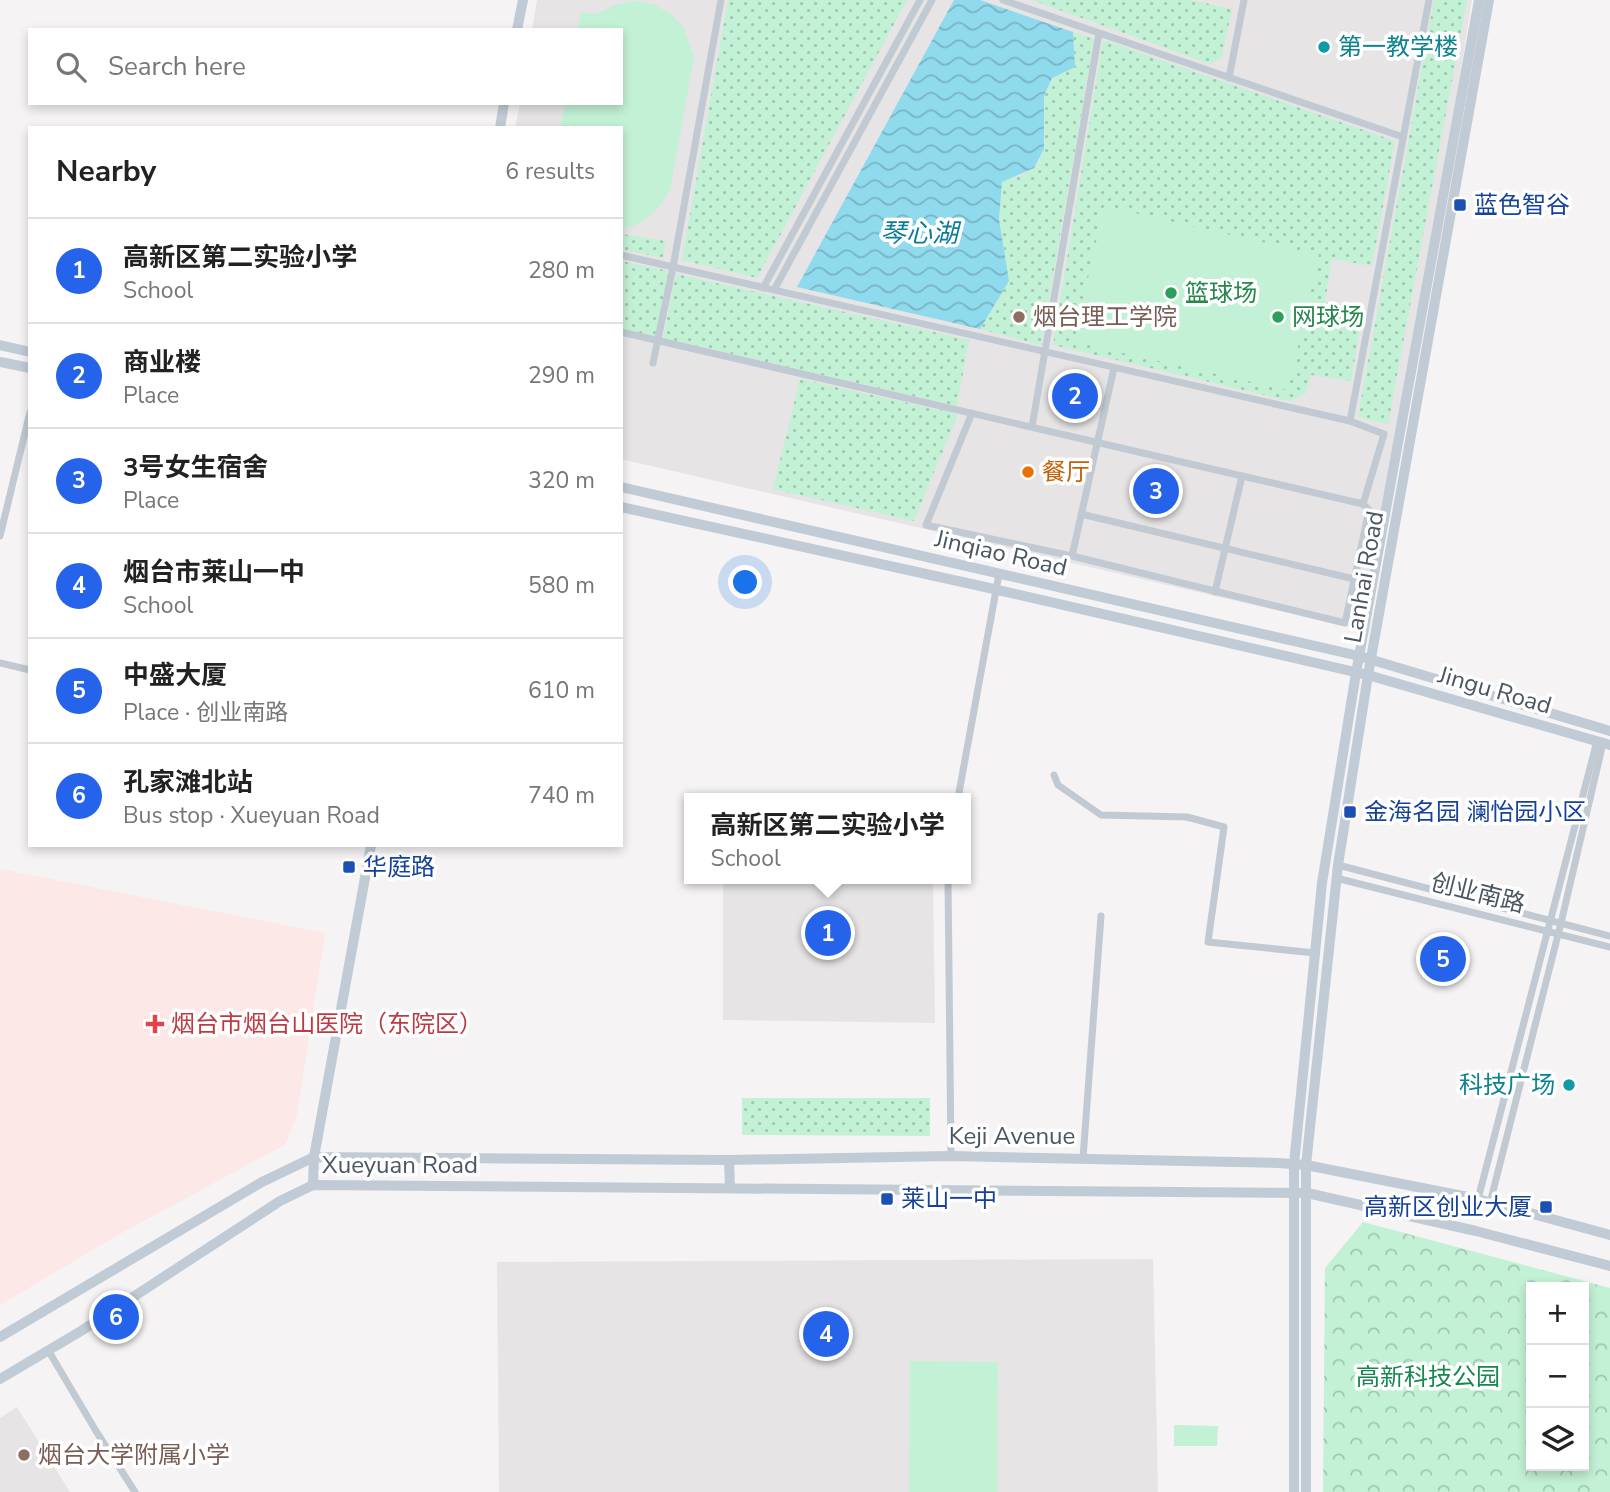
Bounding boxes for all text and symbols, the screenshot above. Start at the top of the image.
search box [28,28,623,105]
place label: 第一教学楼 [1338,31,1458,63]
marker: 第一教学楼 [1316,39,1332,55]
icon: search [52,48,90,86]
text: Search here [108,49,246,84]
text: Nearby [56,151,156,192]
text: 6 results [505,156,595,187]
place label: 蓝色智谷 [1474,189,1570,221]
marker: 蓝色智谷 [1452,197,1468,213]
water label: 琴心湖 [880,216,962,251]
text: 高新区第二实验小学 [123,240,357,275]
text: 1 [72,255,86,286]
text: 280 m [528,255,595,286]
text: School [123,275,193,306]
place label: 篮球场 [1185,277,1257,309]
marker: 篮球场 [1163,285,1179,301]
place label: 烟台理工学院 [1033,301,1177,333]
place label: 网球场 [1292,301,1364,333]
marker: 烟台理工学院 [1011,309,1027,325]
marker: 网球场 [1270,309,1286,325]
text: 商业楼 [123,345,201,380]
text: 2 [72,360,86,391]
text: 290 m [528,360,595,391]
pin: 2 [1052,370,1098,422]
text: Place [123,380,179,411]
text: 3号女生宿舍 [123,450,269,485]
place label: 餐厅 [1042,456,1090,488]
marker: 餐厅 [1020,464,1036,480]
text: 3 [72,465,86,496]
text: 320 m [528,465,595,496]
pin: 3 [1133,465,1179,517]
text: Place [123,485,179,516]
street label: Lanhai Road [1337,509,1391,645]
street label: Jinqiao Road [931,522,1070,584]
text: 烟台市莱山一中 [123,555,305,590]
your location [728,565,762,599]
text: 4 [72,570,86,601]
text: 580 m [528,570,595,601]
text: School [123,590,193,621]
text: 中盛大厦 [123,658,227,693]
street label: Jingu Road [1434,658,1555,721]
text: 5 [72,675,86,706]
text: 610 m [528,675,595,706]
text: Place · 创业南路 [123,697,288,728]
text: 孔家滩北站 [123,765,253,800]
text: 6 [72,780,86,811]
text: 740 m [528,780,595,811]
popup [684,793,971,884]
place label: 金海名园 澜怡园小区 [1364,796,1586,828]
text: Bus stop · Xueyuan Road [123,800,380,831]
marker: 金海名园 澜怡园小区 [1342,804,1358,820]
text: 高新区第二实验小学 [710,808,945,843]
text: School [710,843,781,874]
place label: 华庭路 [363,851,435,883]
marker: 华庭路 [341,859,357,875]
street label: 创业南路 [1428,866,1528,920]
pin: 1 [805,907,851,959]
pin: 5 [1420,933,1466,985]
place label: 烟台市烟台山医院（东院区） [171,1008,483,1040]
marker: 烟台市烟台山医院（东院区） [145,1014,165,1034]
place label: 科技广场 [1459,1069,1555,1101]
marker: 科技广场 [1561,1077,1577,1093]
street label: Keji Avenue [949,1120,1075,1152]
street label: Xueyuan Road [322,1149,478,1181]
place label: 莱山一中 [901,1183,997,1215]
marker: 莱山一中 [879,1191,895,1207]
place label: 高新区创业大厦 [1364,1191,1532,1223]
marker: 高新区创业大厦 [1538,1199,1554,1215]
map controls [1526,1282,1589,1471]
button: + [1526,1282,1589,1345]
pin: 6 [93,1291,139,1343]
pin: 4 [803,1308,849,1360]
button: − [1526,1345,1589,1408]
park label: 高新科技公园 [1356,1361,1500,1393]
button: layers [1526,1408,1589,1471]
place label: 烟台大学附属小学 [38,1439,230,1471]
marker: 烟台大学附属小学 [16,1447,32,1463]

